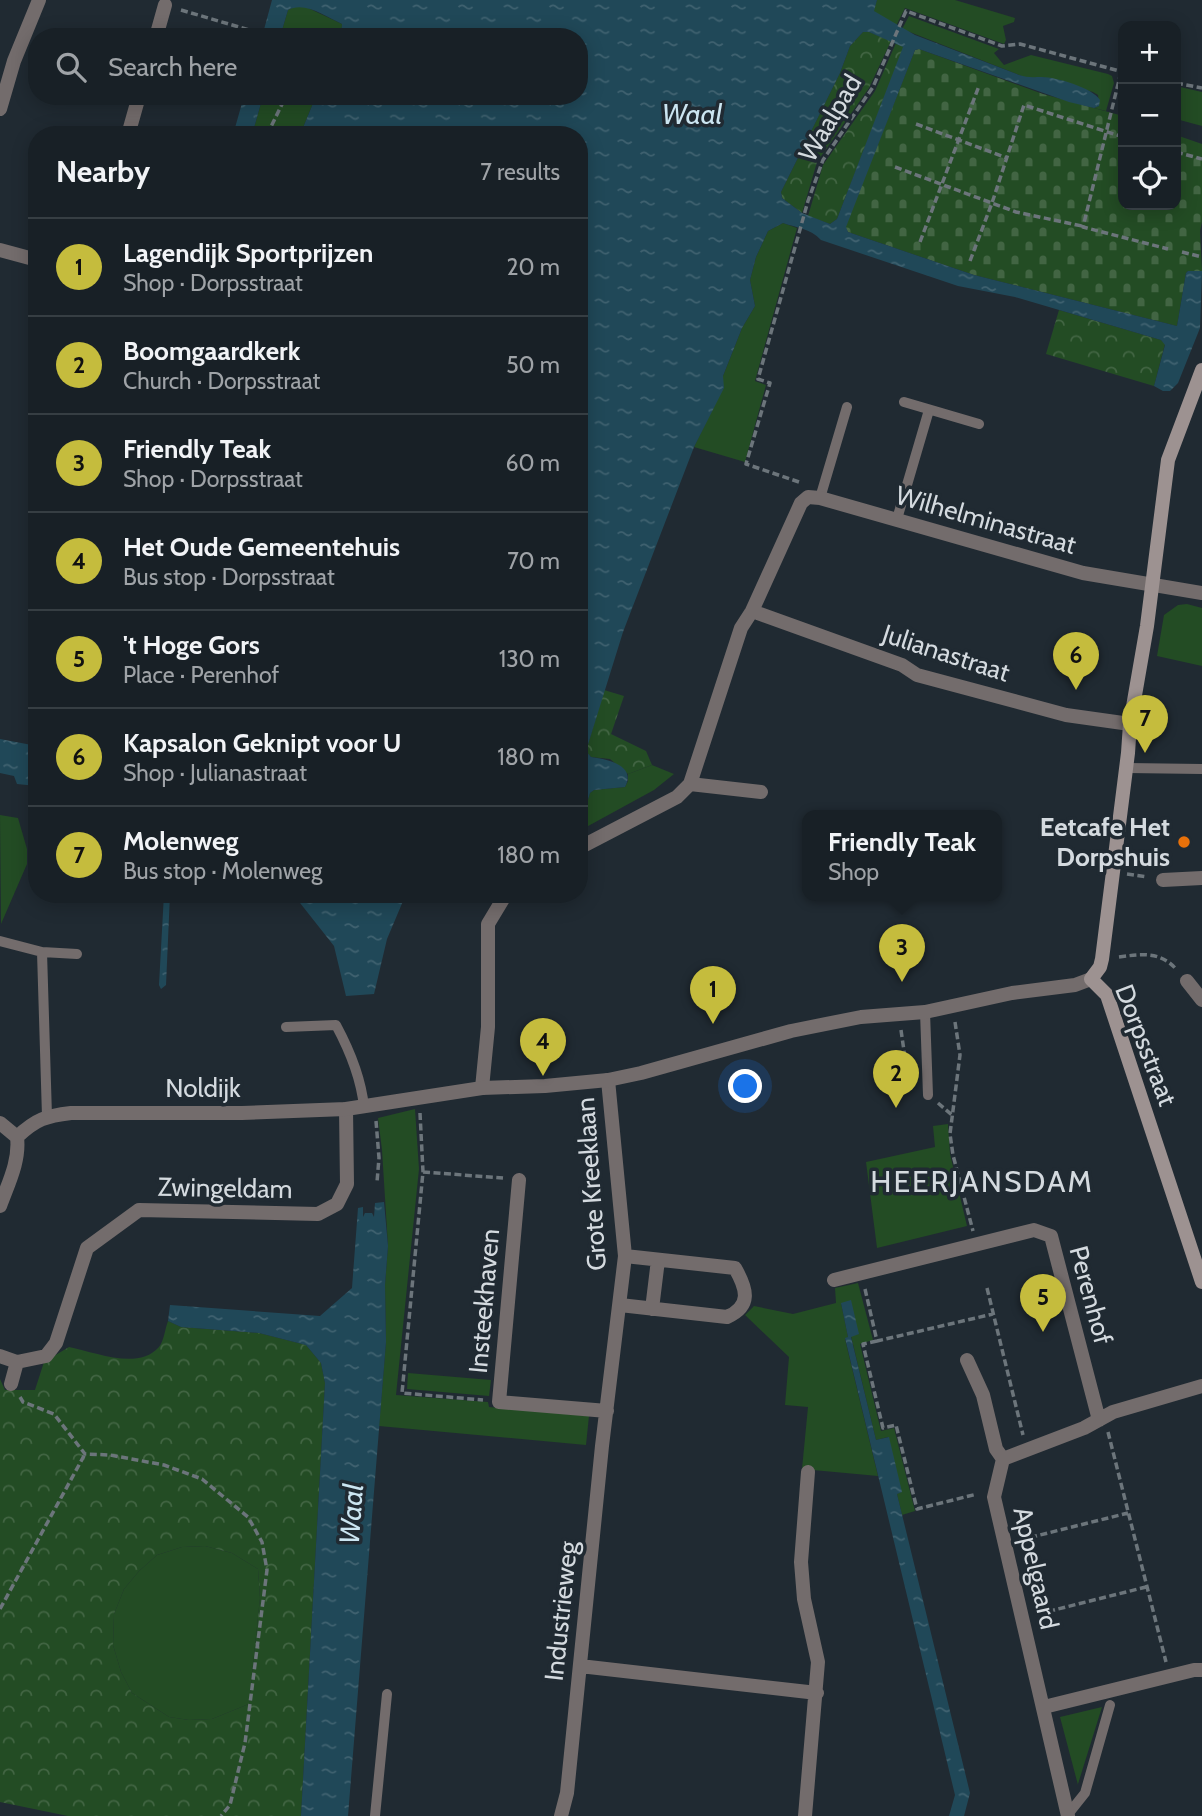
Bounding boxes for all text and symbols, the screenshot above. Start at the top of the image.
map controls [1118,21,1181,210]
button: + [1118,21,1181,84]
search box [28,28,588,105]
icon: search [52,48,90,86]
text: Search here [108,51,237,83]
street label: Waalpad [792,69,868,167]
button: − [1118,84,1181,147]
water label: Waal [662,97,723,131]
button: locate [1118,147,1181,210]
text: Nearby [56,153,150,190]
text: 7 results [480,158,560,186]
text: Lagendijk Sportprijzen [123,237,373,269]
text: 1 [75,253,83,281]
text: 20 m [507,253,560,281]
text: Shop · Dorpsstraat [123,269,303,297]
text: Boomgaardkerk [123,335,300,367]
text: 2 [73,351,85,379]
text: 50 m [506,351,560,379]
text: Church · Dorpsstraat [123,367,320,395]
text: Friendly Teak [123,433,271,465]
text: 3 [73,449,85,477]
text: 60 m [506,449,560,477]
text: Shop · Dorpsstraat [123,465,303,493]
street label: Wilhelminastraat [892,479,1080,561]
text: Het Oude Gemeentehuis [123,531,400,563]
text: 4 [72,547,86,575]
text: 70 m [507,547,560,575]
text: Bus stop · Dorpsstraat [123,563,335,591]
street label: Julianastraat [877,617,1014,689]
text: 't Hoge Gors [123,629,260,661]
pin: 6 [1053,632,1099,690]
text: 5 [73,645,85,673]
text: 130 m [499,645,560,673]
text: Place · Perenhof [123,661,279,689]
pin: 7 [1122,695,1168,753]
text: Kapsalon Geknipt voor U [123,727,401,759]
text: 6 [73,743,85,771]
text: 180 m [497,743,560,771]
text: Shop · Julianastraat [123,759,307,787]
popup [802,810,1002,901]
place label: Eetcafe Het Dorpshuis [1040,811,1170,873]
text: Molenweg [123,825,238,857]
text: Friendly Teak [828,826,976,858]
marker: Eetcafe Het Dorpshuis [1176,834,1192,850]
text: 7 [73,841,85,869]
text: 180 m [497,841,560,869]
text: Bus stop · Molenweg [123,857,322,885]
text: Shop [828,858,879,886]
pin: 3 [879,924,925,982]
pin: 1 [690,966,736,1024]
street label: Dorpsstraat [1108,980,1184,1110]
pin: 4 [520,1018,566,1076]
pin: 2 [873,1050,919,1108]
your location [728,1069,762,1103]
street label: Noldijk [165,1072,241,1104]
street label: Grote Kreeklaan [569,1096,613,1272]
district label: HEERJANSDAM [870,1163,1094,1200]
street label: Zwingeldam [157,1171,293,1205]
street label: Insteekhaven [462,1227,506,1375]
street label: Perenhof [1063,1242,1120,1348]
pin: 5 [1020,1274,1066,1332]
water label: Waal [332,1482,370,1545]
street label: Appelgaard [1006,1504,1066,1632]
street label: Industrieweg [538,1538,584,1683]

